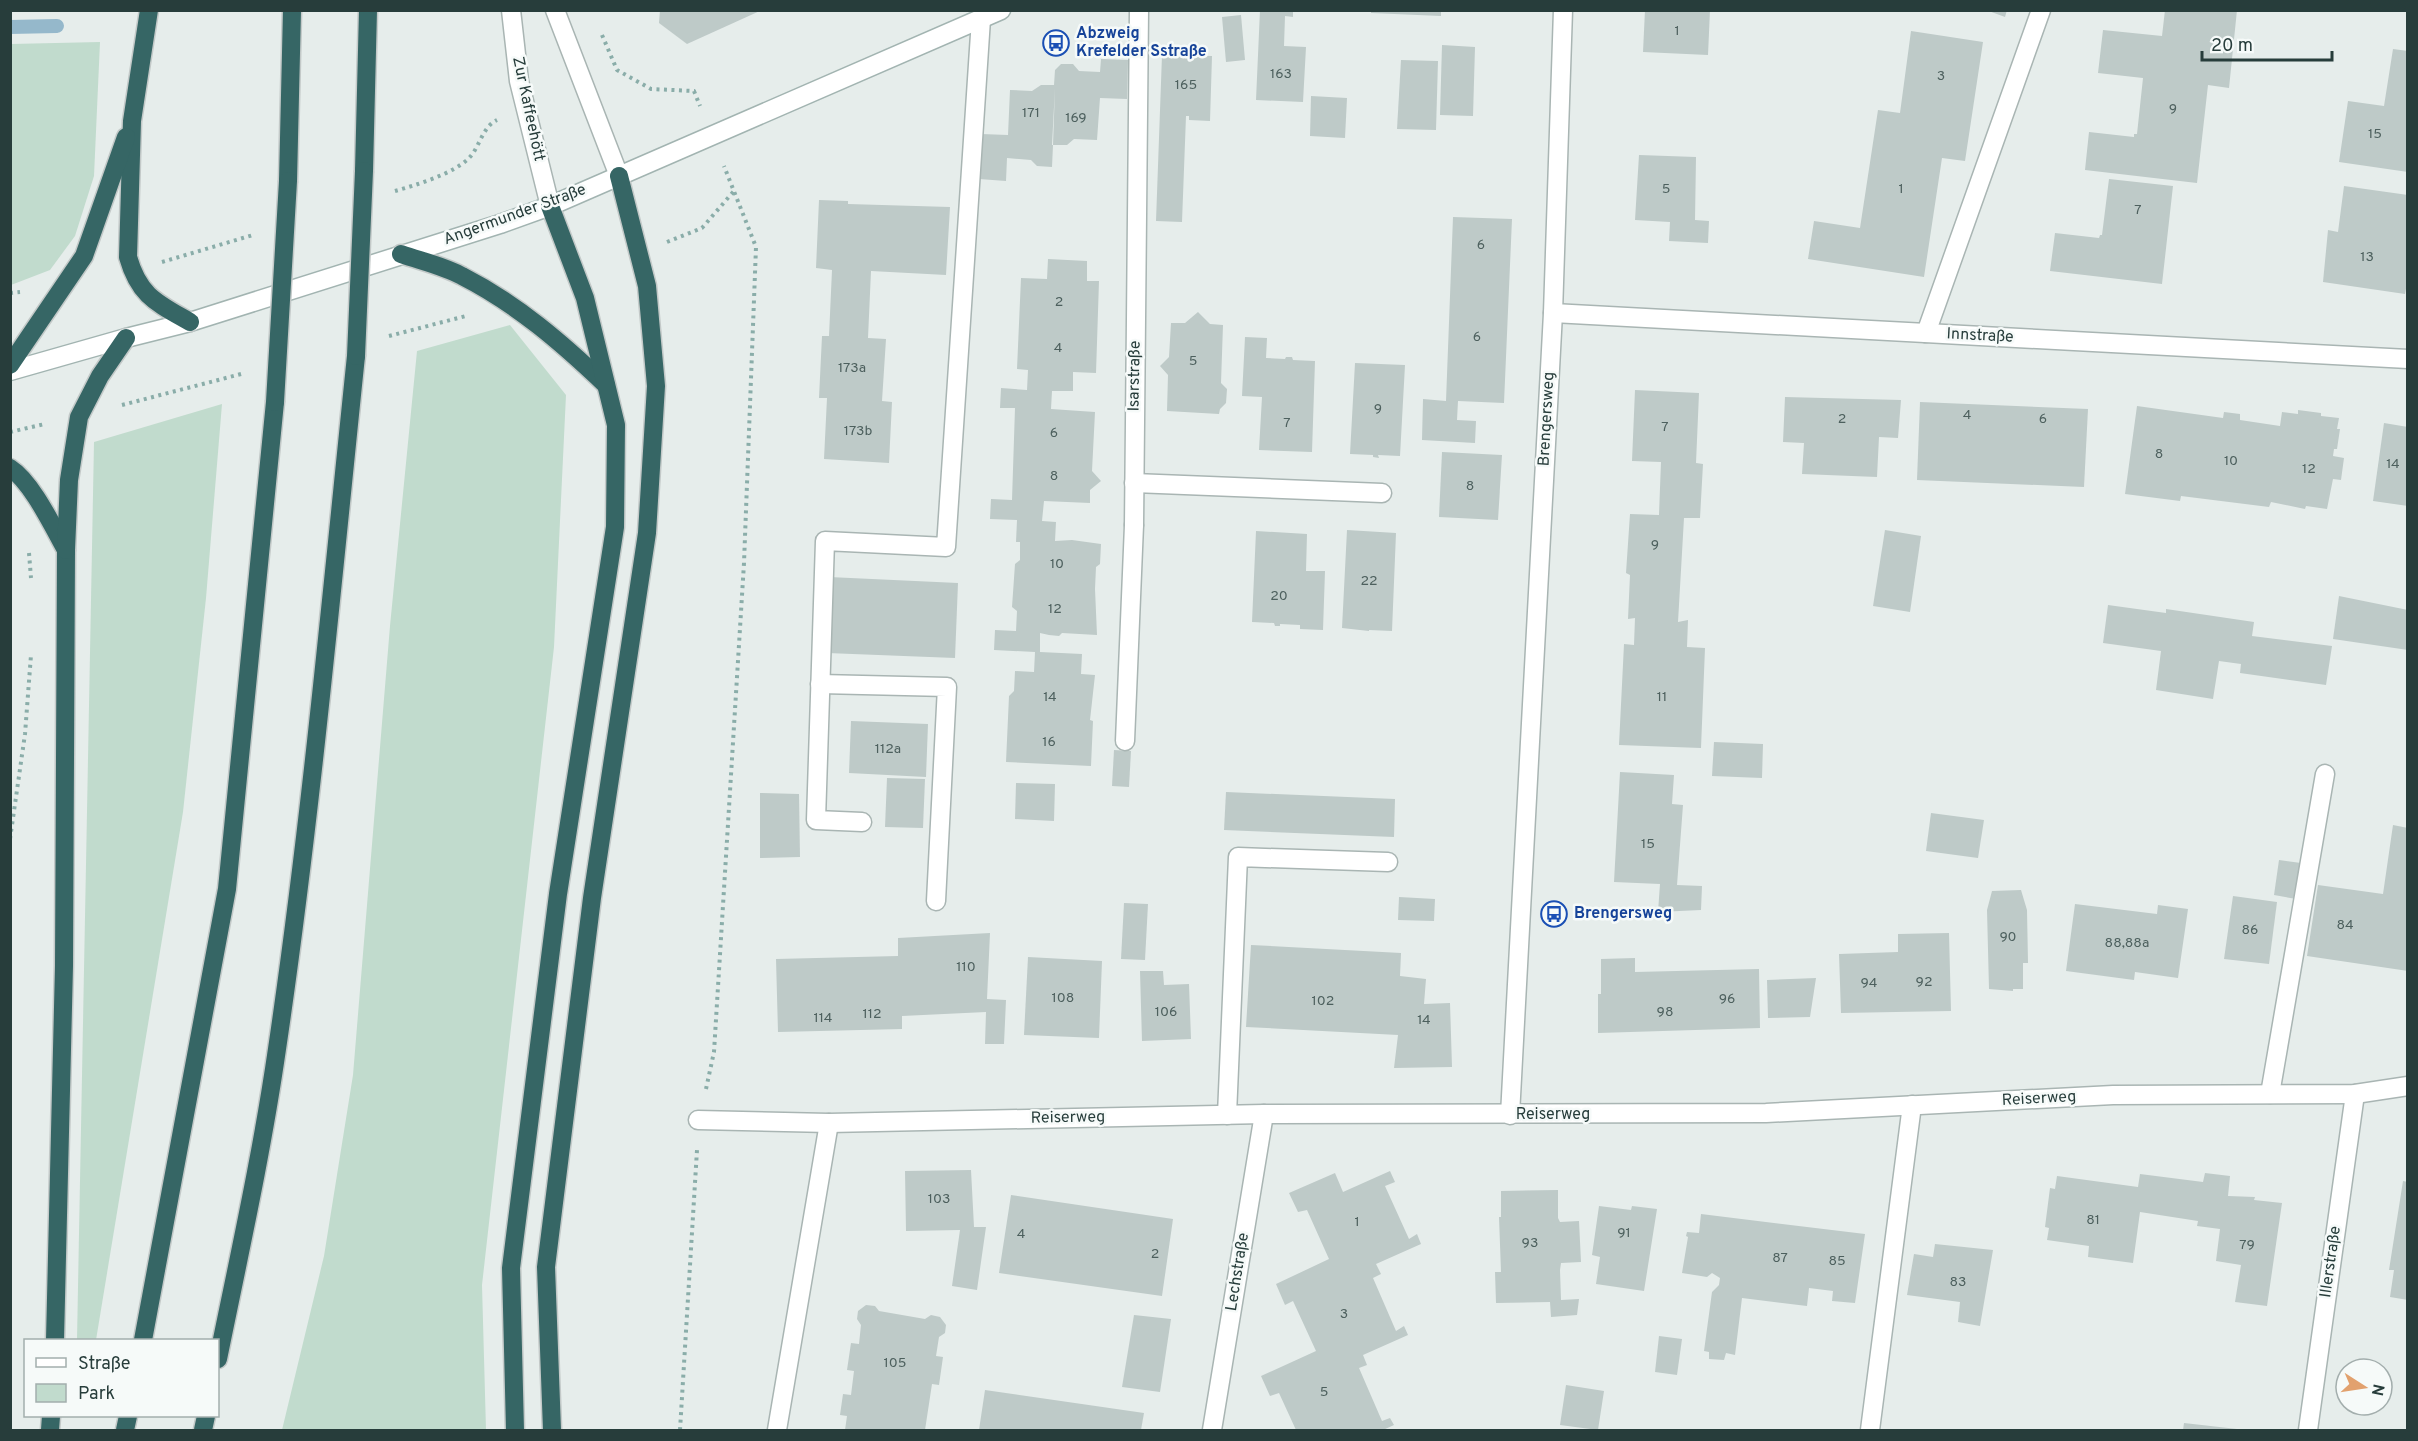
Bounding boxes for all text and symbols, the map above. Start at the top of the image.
house number: 1 [1674,23,1680,40]
place label: Abzweig Krefelder Sstraße [1076,24,1207,62]
scale bar [2202,24,2332,62]
bus stop icon: Abzweig Krefelder Sstraße [1041,28,1071,58]
text: 20 m [2211,35,2253,58]
street label: Zur Kaffeehött [507,55,549,163]
house number: 163 [1270,66,1292,83]
house number: 3 [1937,68,1945,85]
house number: 165 [1175,77,1197,94]
house number: 9 [2169,101,2177,118]
house number: 171 [1022,105,1040,122]
house number: 169 [1065,110,1087,127]
house number: 15 [2368,126,2382,143]
street label: Angermunder Straße [441,180,589,250]
house number: 5 [1662,181,1670,198]
house number: 1 [1898,181,1904,198]
house number: 7 [2134,202,2142,219]
house number: 6 [1477,237,1485,254]
house number: 13 [2360,249,2374,266]
house number: 2 [1055,294,1063,311]
street label: Innstraße [1946,324,2014,348]
house number: 6 [1473,329,1481,346]
house number: 4 [1054,340,1062,357]
street label: Isarstraße [1124,340,1146,412]
house number: 5 [1189,353,1197,370]
house number: 173a [838,360,866,377]
street label: Brengersweg [1535,371,1559,467]
house number: 9 [1374,401,1382,418]
house number: 4 [1963,407,1971,424]
house number: 2 [1838,411,1846,428]
house number: 6 [2039,411,2047,428]
house number: 7 [1283,415,1291,432]
house number: 7 [1661,419,1669,436]
house number: 173b [844,423,872,440]
house number: 6 [1050,425,1058,442]
house number: 8 [2155,446,2163,463]
house number: 10 [2224,453,2238,470]
house number: 14 [2386,456,2400,473]
house number: 12 [2302,461,2316,478]
house number: 8 [1050,468,1058,485]
house number: 8 [1466,478,1474,495]
house number: 9 [1651,537,1659,554]
house number: 10 [1050,556,1064,573]
house number: 22 [1360,573,1378,590]
house number: 20 [1270,588,1288,605]
house number: 12 [1048,601,1062,618]
house number: 14 [1043,689,1057,706]
house number: 11 [1657,689,1667,706]
house number: 16 [1042,734,1056,751]
house number: 112a [875,741,901,758]
house number: 15 [1641,836,1655,853]
bus stop icon: Brengersweg [1539,899,1569,929]
place label: Brengersweg [1574,904,1672,924]
house number: 84 [2336,917,2354,934]
house number: 86 [2242,922,2258,939]
house number: 90 [1999,929,2017,946]
house number: 88,88a [2105,935,2149,952]
house number: 110 [956,959,976,976]
house number: 92 [1916,974,1932,991]
house number: 94 [1860,975,1878,992]
house number: 108 [1052,990,1074,1007]
house number: 96 [1719,991,1735,1008]
house number: 102 [1312,993,1334,1010]
house number: 106 [1155,1004,1177,1021]
house number: 98 [1657,1004,1673,1021]
house number: 112 [862,1006,882,1023]
house number: 114 [814,1010,832,1027]
house number: 14 [1417,1012,1431,1029]
street label: Reiserweg [2001,1087,2077,1111]
street label: Reiserweg [1516,1105,1590,1125]
street label: Reiserweg [1031,1107,1105,1129]
house number: 103 [928,1191,950,1208]
house number: 81 [2086,1212,2100,1229]
house number: 1 [1354,1214,1360,1231]
house number: 91 [1617,1225,1631,1242]
street label: Illerstraße [2316,1225,2346,1299]
house number: 4 [1017,1226,1025,1243]
street label: Lechstraße [1222,1231,1254,1313]
house number: 93 [1522,1235,1538,1252]
house number: 79 [2239,1237,2255,1254]
house number: 2 [1151,1246,1159,1263]
house number: 87 [1772,1250,1788,1267]
house number: 85 [1828,1253,1846,1270]
house number: 83 [1950,1274,1966,1291]
house number: 3 [1340,1306,1348,1323]
legend [24,1339,219,1417]
text: Straße [78,1353,130,1376]
house number: 105 [884,1355,906,1372]
north arrow [2334,1357,2394,1417]
text: N [2366,1382,2388,1397]
text: Park [78,1383,115,1406]
house number: 5 [1320,1384,1328,1401]

